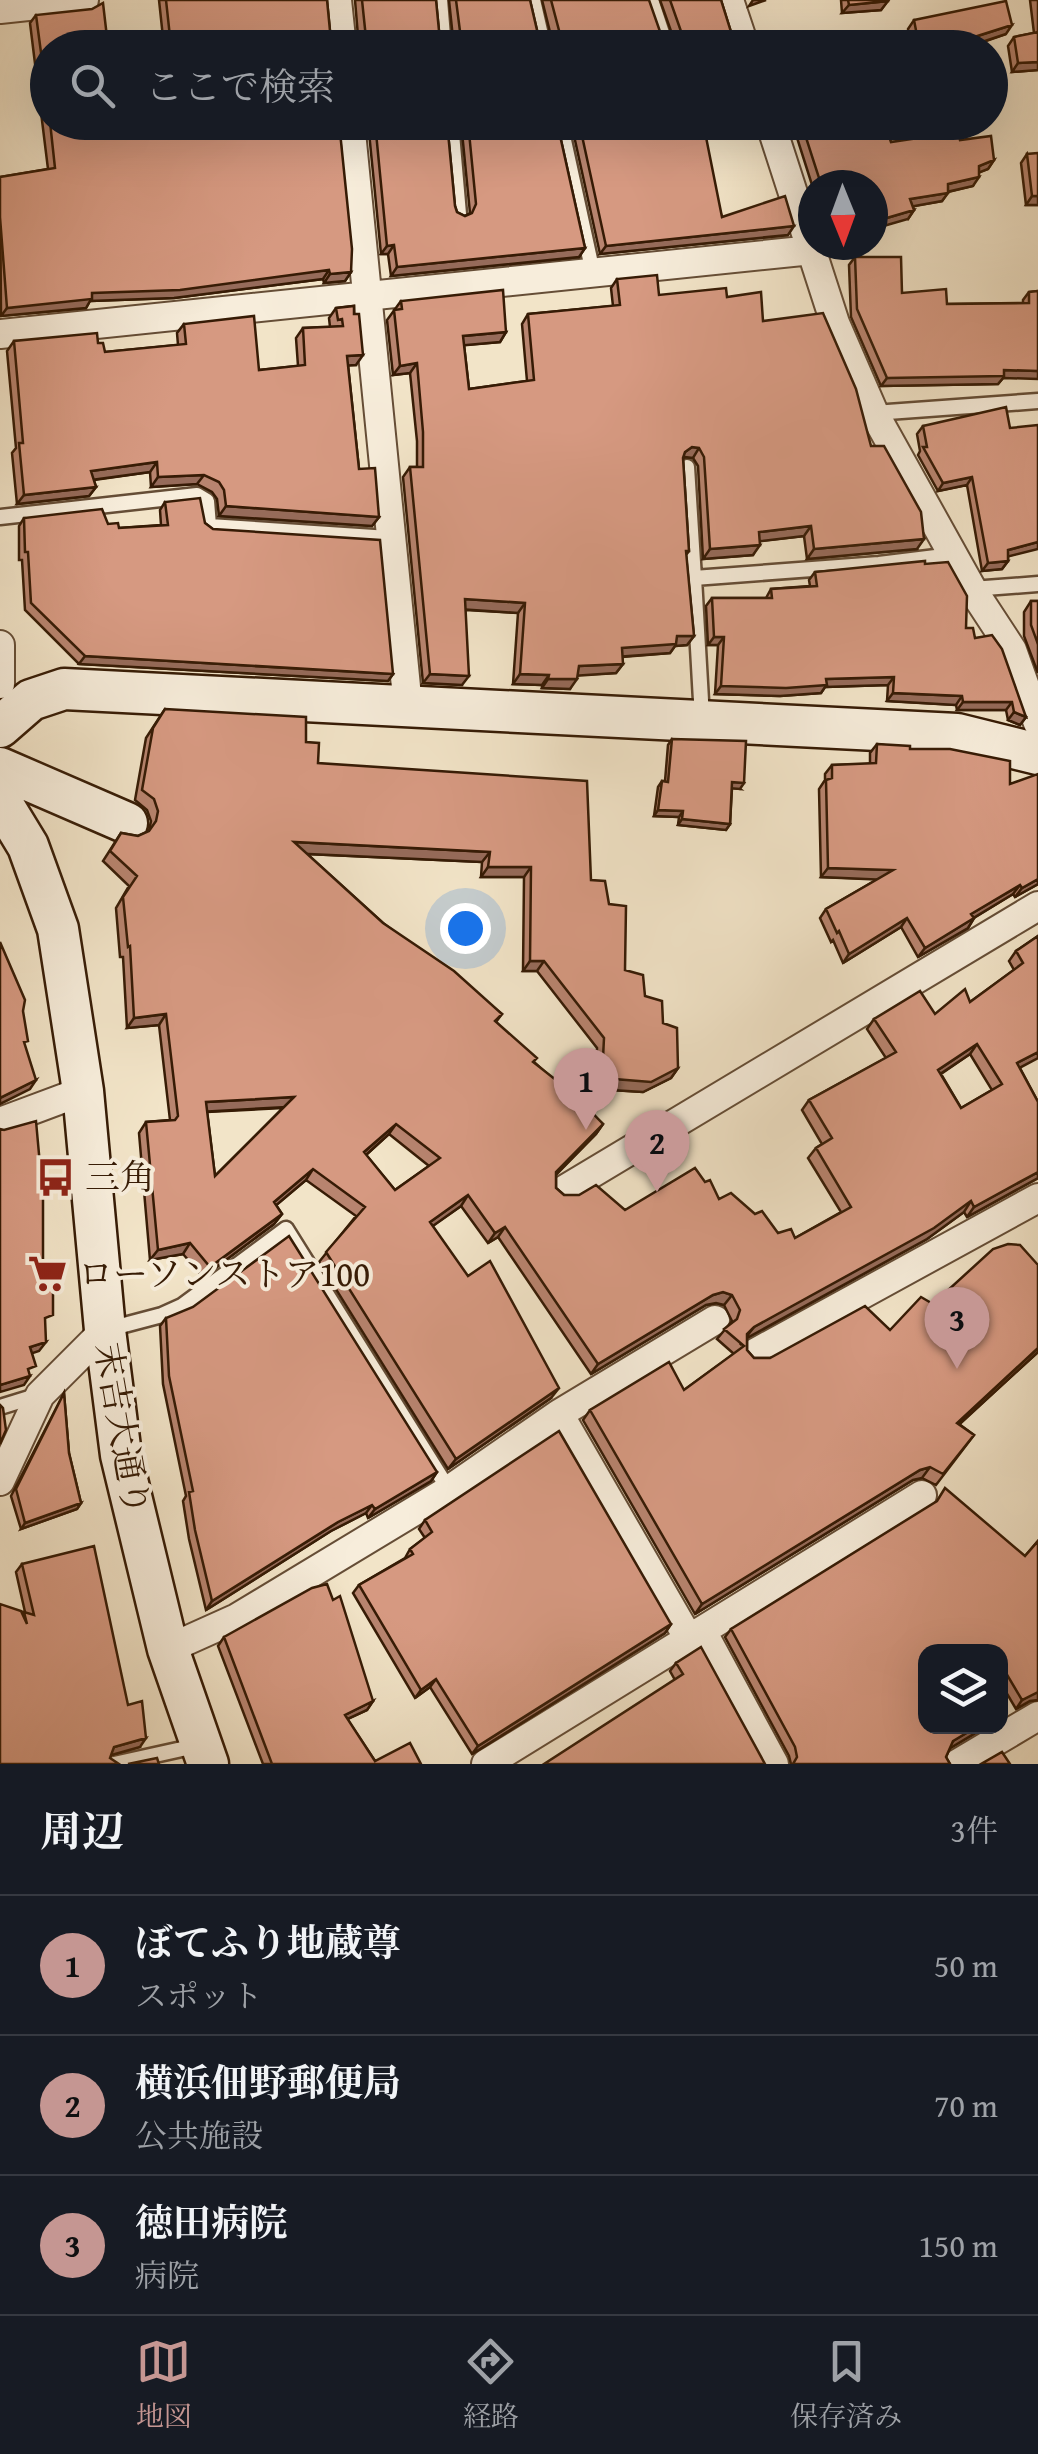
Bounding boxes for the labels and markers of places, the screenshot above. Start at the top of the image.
pin: 1 [554,1048,618,1130]
pin: 2 [624,1110,690,1192]
place label: 三角 [85,1151,155,1202]
bus stop icon: 三角 [34,1156,76,1198]
place label: ローソンストア100 [78,1248,370,1299]
supermarket icon: ローソンストア100 [27,1253,69,1295]
pin: 3 [924,1286,990,1369]

